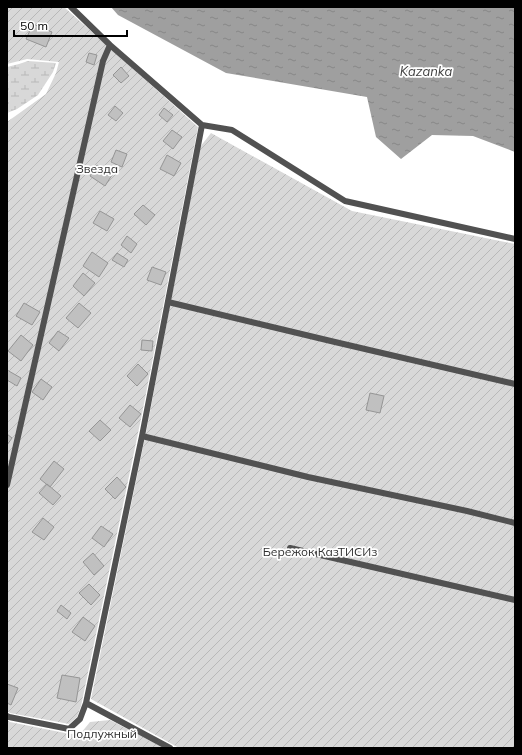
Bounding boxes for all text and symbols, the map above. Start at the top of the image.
scale bar [14,12,127,38]
text: 50 m [20,18,48,33]
water label: Kazanka [400,63,452,79]
park label: Звезда [76,161,118,176]
park label: Бережок КазТИСИз [263,544,377,559]
park label: Подлужный [67,726,137,741]

